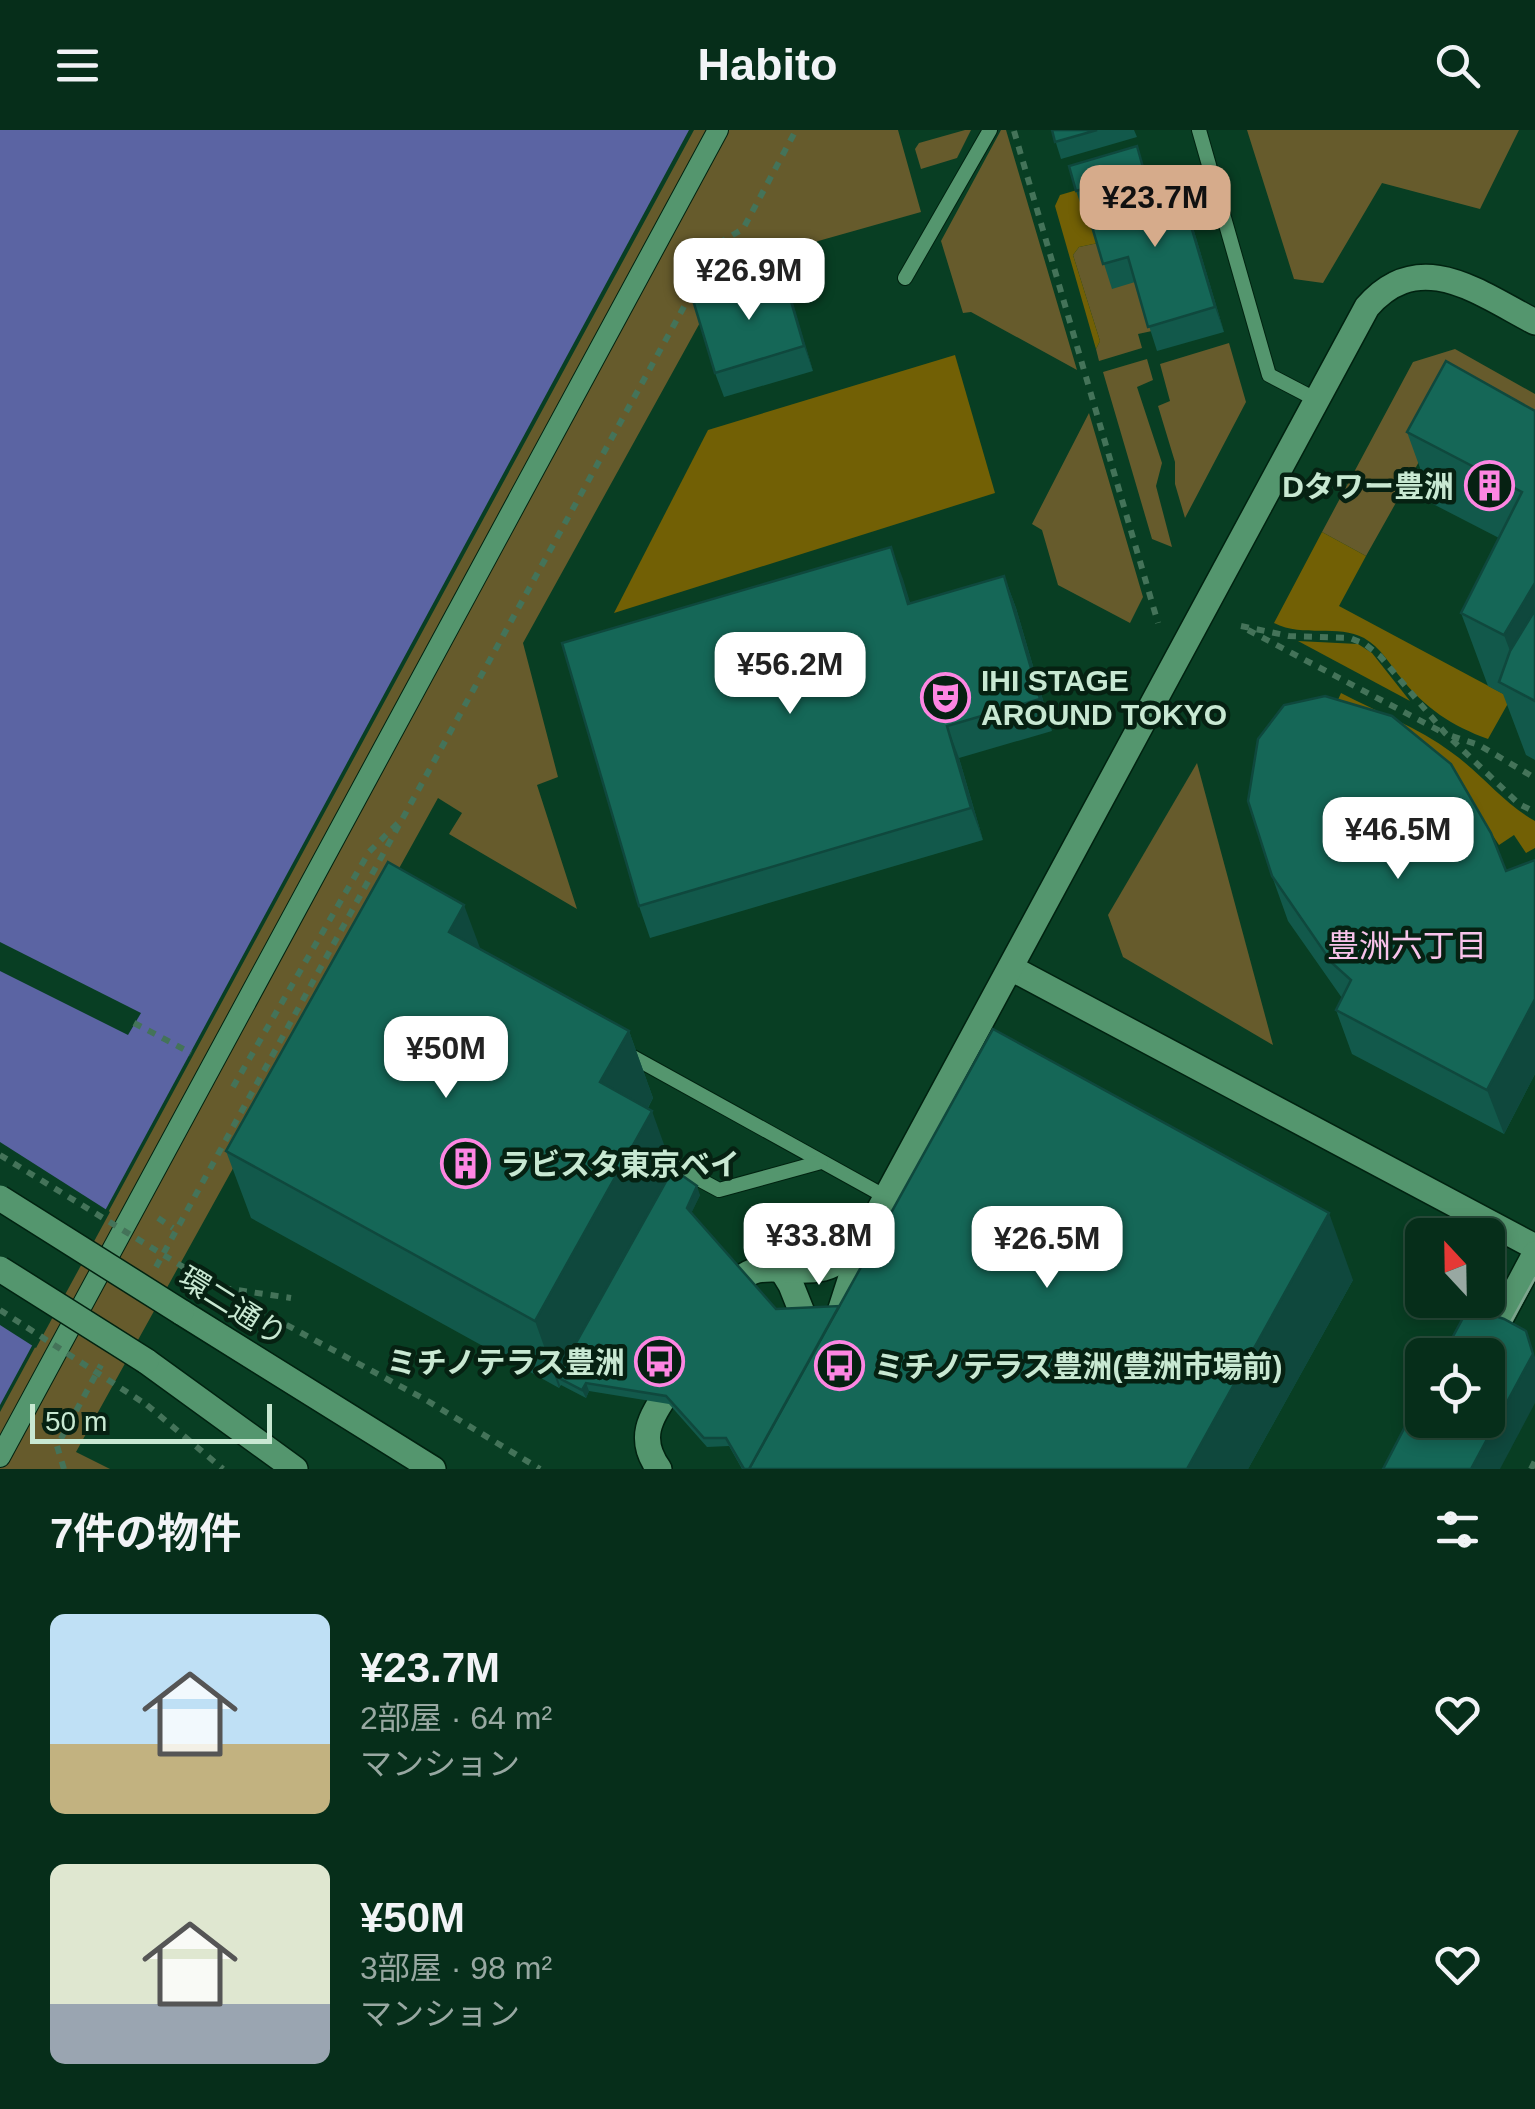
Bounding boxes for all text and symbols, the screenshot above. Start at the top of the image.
icon: menu [50,38,105,93]
icon: search [1430,38,1485,93]
text: Habito [698,39,838,90]
pin: ¥23.7M [1074,165,1236,250]
text: ¥23.7M [1102,179,1208,215]
pin: ¥26.9M [668,238,830,323]
text: ¥26.9M [696,252,802,288]
building icon: Dタワー豊洲 [1463,460,1515,512]
place label: Dタワー豊洲 [1282,470,1454,503]
pin: ¥56.2M [709,632,871,717]
text: ¥56.2M [737,646,843,682]
place label: IHI STAGE AROUND TOKYO [981,664,1227,731]
theatre icon: IHI STAGE AROUND TOKYO [920,671,972,723]
pin: ¥46.5M [1317,797,1479,882]
text: ¥46.5M [1345,811,1451,847]
district label: 豊洲六丁目 [1327,928,1487,964]
pin: ¥50M [387,1016,505,1101]
text: ¥50M [406,1030,486,1066]
building icon: ラビスタ東京ベイ [439,1138,491,1190]
place label: ラビスタ東京ベイ [500,1148,740,1181]
pin: ¥33.8M [738,1203,900,1288]
pin: ¥26.5M [966,1206,1128,1291]
text: ¥33.8M [766,1217,872,1253]
north arrow [1405,1218,1505,1318]
map controls [1405,1218,1505,1438]
text: ¥26.5M [994,1220,1100,1256]
street label: 環二通り [173,1260,293,1352]
bus stop icon: ミチノテラス豊洲 [634,1336,686,1388]
button: locate [1405,1338,1505,1438]
bus stop icon: ミチノテラス豊洲(豊洲市場前) [813,1340,865,1392]
place label: ミチノテラス豊洲 [387,1346,625,1379]
place label: ミチノテラス豊洲(豊洲市場前) [874,1350,1282,1383]
scale bar [30,1399,272,1444]
text: 50 m [45,1406,107,1437]
icon: filters [1430,1502,1485,1557]
text: 7件の物件 [50,1510,241,1557]
text: ¥23.7M [360,1644,500,1691]
icon: home [130,1654,250,1774]
icon: heart [1430,1687,1485,1742]
text: 2部屋 · 64 m² [360,1700,552,1736]
text: マンション [360,1746,520,1782]
text: ¥50M [360,1894,465,1941]
icon: home [130,1904,250,2024]
icon: heart [1430,1937,1485,1992]
text: 3部屋 · 98 m² [360,1950,552,1986]
text: マンション [360,1996,520,2032]

